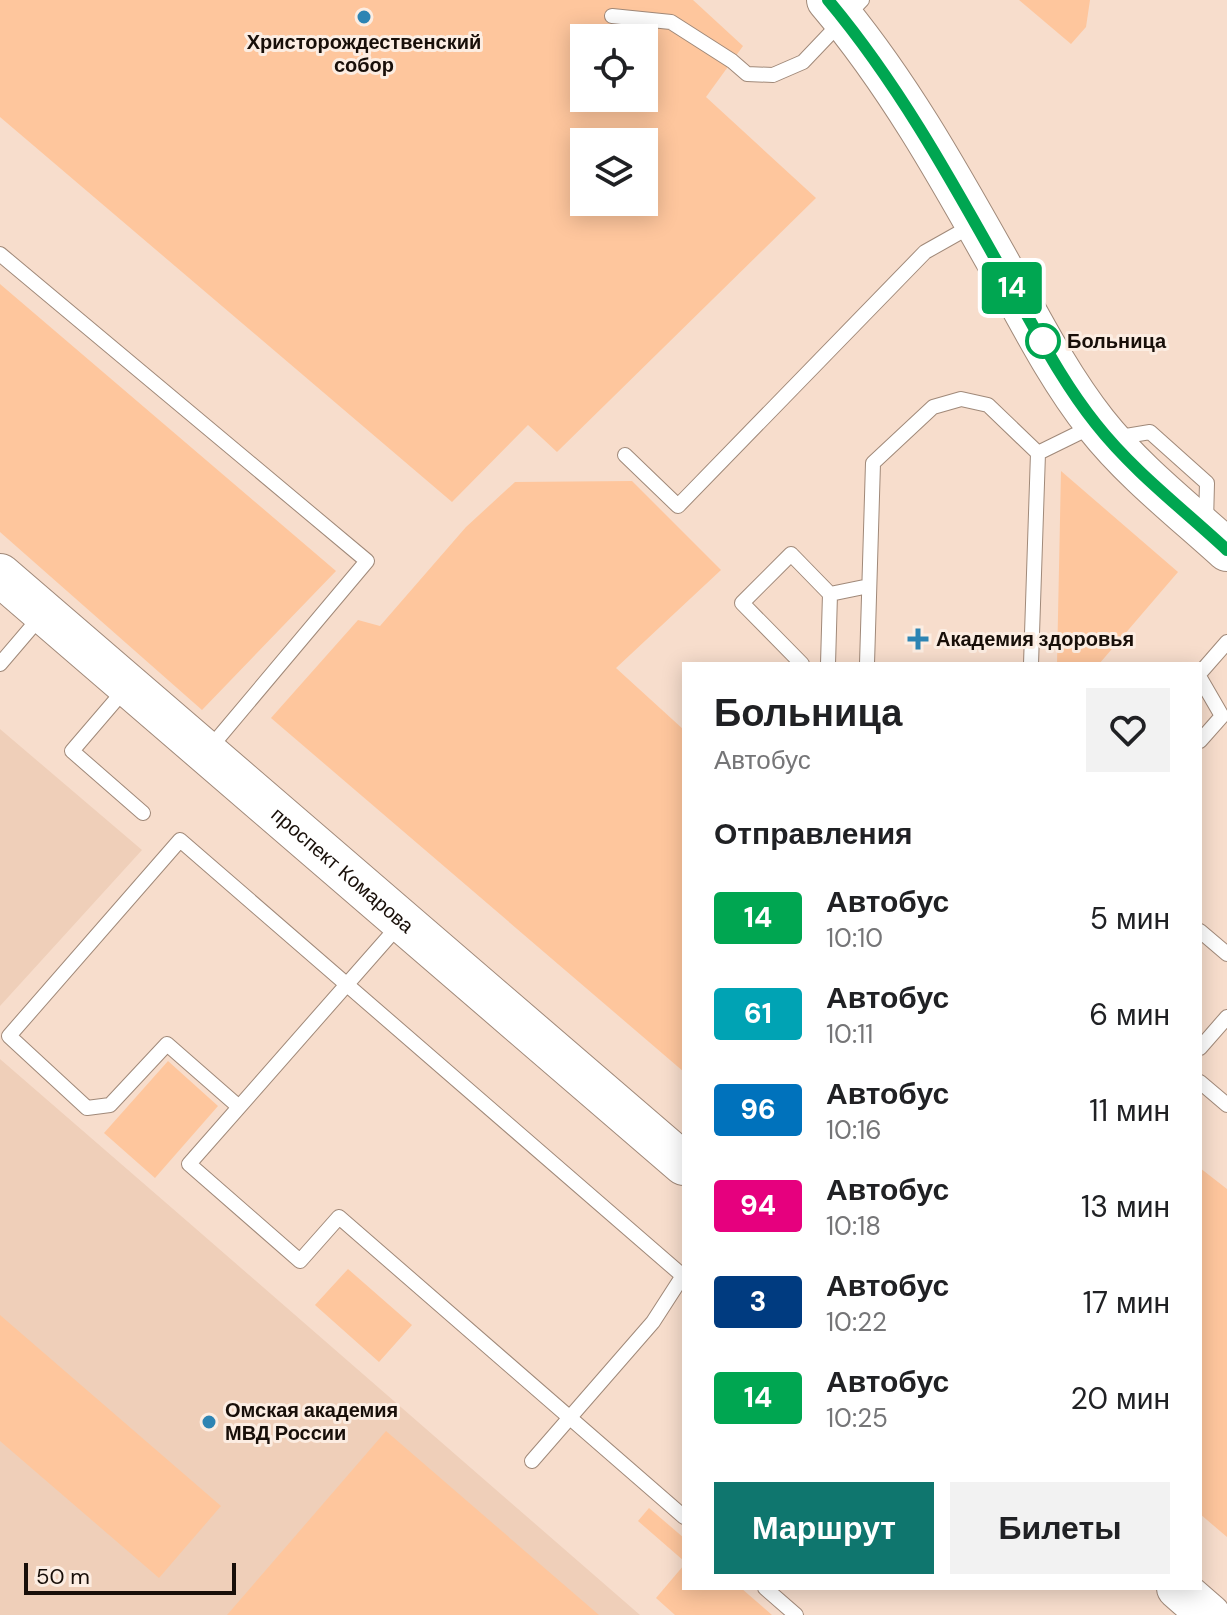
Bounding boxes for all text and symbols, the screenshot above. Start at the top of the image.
marker: Христорождественский собор [355,8,373,26]
map controls [570,24,658,216]
button: locate [570,24,658,112]
place label: Христорождественский собор [247,29,481,78]
button: layers [570,128,658,216]
line badge: 14 [976,262,1048,314]
text: 14 [998,269,1026,306]
marker: Больница [1026,324,1060,358]
place label: Больница [1067,328,1167,354]
place label: Академия здоровья [936,626,1134,652]
marker: Академия здоровья [907,628,929,650]
text: Больница [714,688,902,738]
button: heart [1086,688,1170,772]
text: Автобус [714,743,811,777]
street label: проспект Комарова [266,801,420,939]
text: Отправления [714,814,913,853]
text: Автобус [826,882,949,921]
text: 14 [744,899,772,936]
text: 5 мин [1090,899,1170,938]
text: 10:10 [826,921,883,955]
text: Автобус [826,978,949,1017]
text: 61 [744,995,772,1032]
text: 6 мин [1089,995,1170,1034]
text: 10:11 [826,1017,873,1051]
text: Автобус [826,1074,949,1113]
text: 96 [740,1091,776,1128]
text: 11 мин [1089,1091,1170,1130]
text: 10:16 [826,1113,882,1147]
text: Автобус [826,1170,949,1209]
text: 94 [740,1187,776,1224]
text: 13 мин [1081,1187,1170,1226]
text: 10:18 [826,1209,881,1243]
text: Автобус [826,1266,949,1305]
text: 3 [750,1283,766,1320]
text: 17 мин [1083,1283,1170,1322]
text: 10:22 [826,1305,887,1339]
text: Автобус [826,1362,949,1401]
text: 14 [744,1379,772,1416]
text: 20 мин [1071,1379,1170,1418]
place label: Омская академия МВД России [225,1397,398,1446]
text: 10:25 [826,1401,888,1435]
marker: Омская академия МВД России [200,1413,218,1431]
button: Маршрут [714,1482,934,1574]
button: Билеты [950,1482,1170,1574]
scale bar [24,1559,236,1595]
text: 50 m [36,1562,90,1591]

